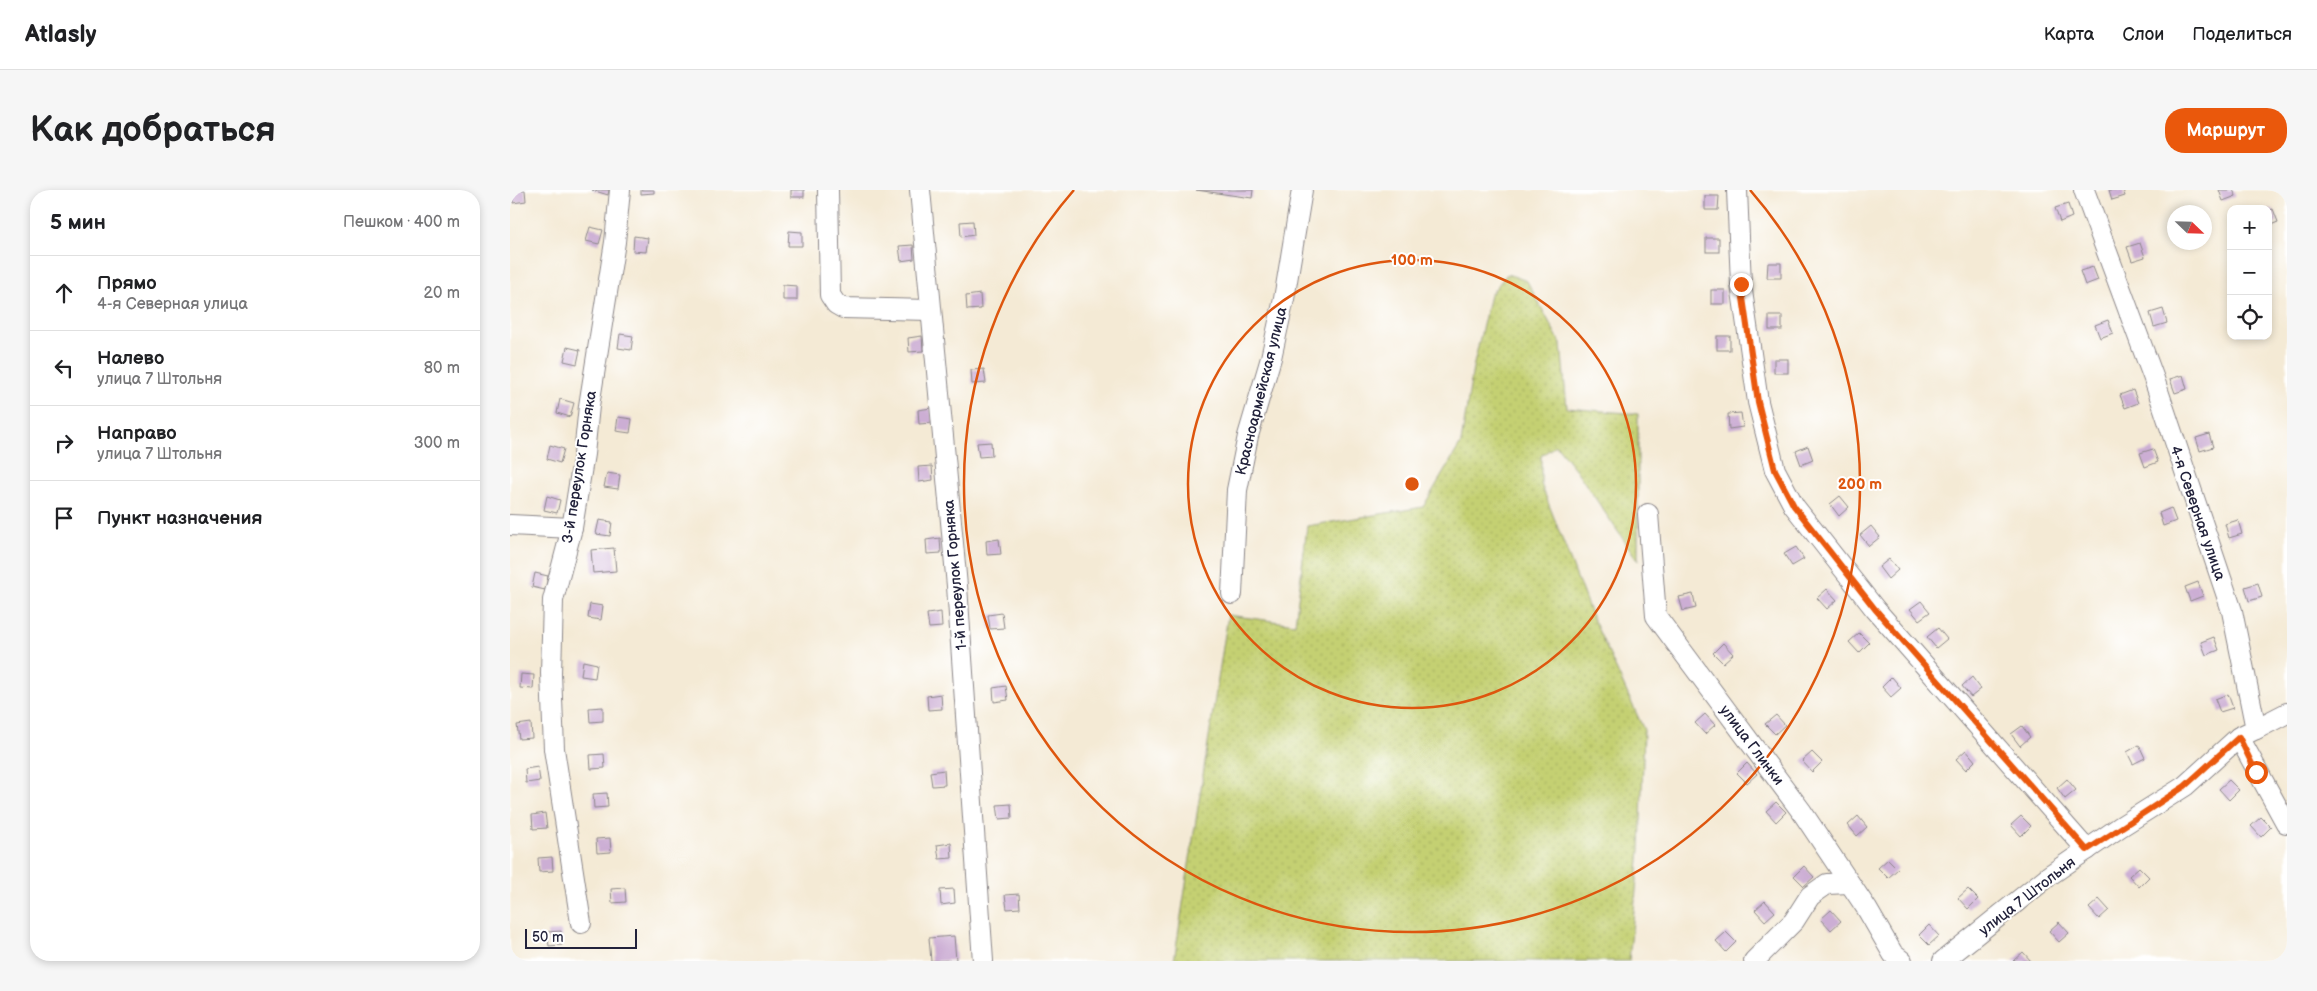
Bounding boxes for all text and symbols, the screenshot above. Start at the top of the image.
text: Atlasly [25,20,96,49]
text: Карта [2044,24,2094,45]
text: Слои [2122,24,2164,45]
text: Поделиться [2192,24,2292,45]
button: Маршрут [2165,108,2287,153]
text: Как добраться [30,109,276,152]
north arrow [2167,205,2212,250]
map controls [2227,205,2272,340]
button: + [2227,205,2272,250]
text: 5 мин [50,210,106,235]
text: Пешком · 400 m [343,213,460,232]
button: − [2227,250,2272,295]
text: 100 m [1391,251,1433,270]
text: Прямо [97,272,157,295]
route end [1730,273,1753,296]
icon: ahead [50,279,78,307]
text: 20 m [424,284,460,303]
text: 4-я Северная улица [97,295,248,314]
button: locate [2227,295,2272,340]
street label: Красноармейская улица [1231,305,1292,477]
text: Налево [97,347,164,370]
icon: left [50,354,78,382]
text: 80 m [424,359,460,378]
text: улица 7 Штольня [97,370,222,389]
street label: 3-й переулок Горняка [558,389,601,545]
text: Направо [97,422,177,445]
icon: right [50,429,78,457]
text: 300 m [414,434,460,453]
street label: 4-я Северная улица [2166,443,2230,583]
text: улица 7 Штольня [97,445,222,464]
centre of rings [1403,475,1421,493]
text: 200 m [1838,475,1882,494]
street label: 1-й переулок Горняка [939,499,972,651]
icon: arrive [50,504,78,532]
text: Пункт назначения [97,507,262,530]
street label: улица Глинки [1715,701,1788,789]
route start [2245,761,2268,784]
street label: улица 7 Штольня [1975,853,2079,940]
scale bar [525,926,638,949]
text: 50 m [532,929,564,946]

